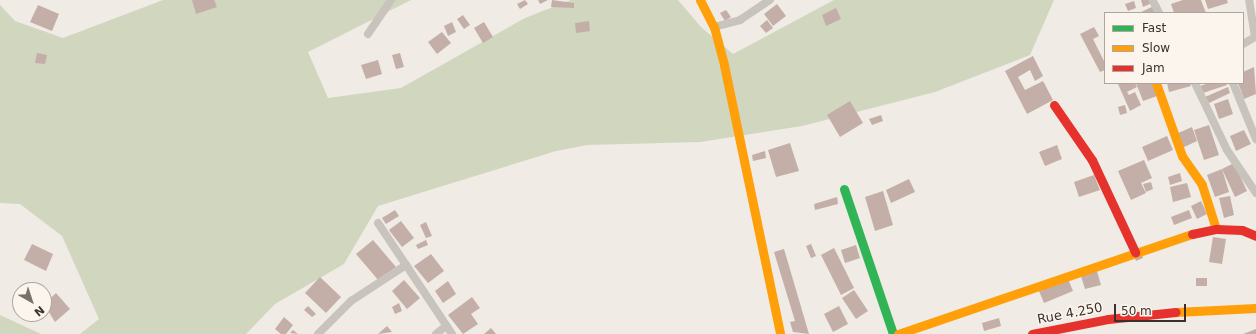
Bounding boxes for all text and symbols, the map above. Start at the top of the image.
legend [1104,12,1244,84]
text: Fast [1142,21,1166,35]
text: Slow [1142,41,1170,55]
text: Jam [1142,61,1165,75]
north arrow [12,282,52,322]
scale bar [1116,296,1188,322]
street label: Rue 4.250 [1036,300,1104,328]
text: N [32,303,47,319]
text: 50 m [1121,304,1152,318]

